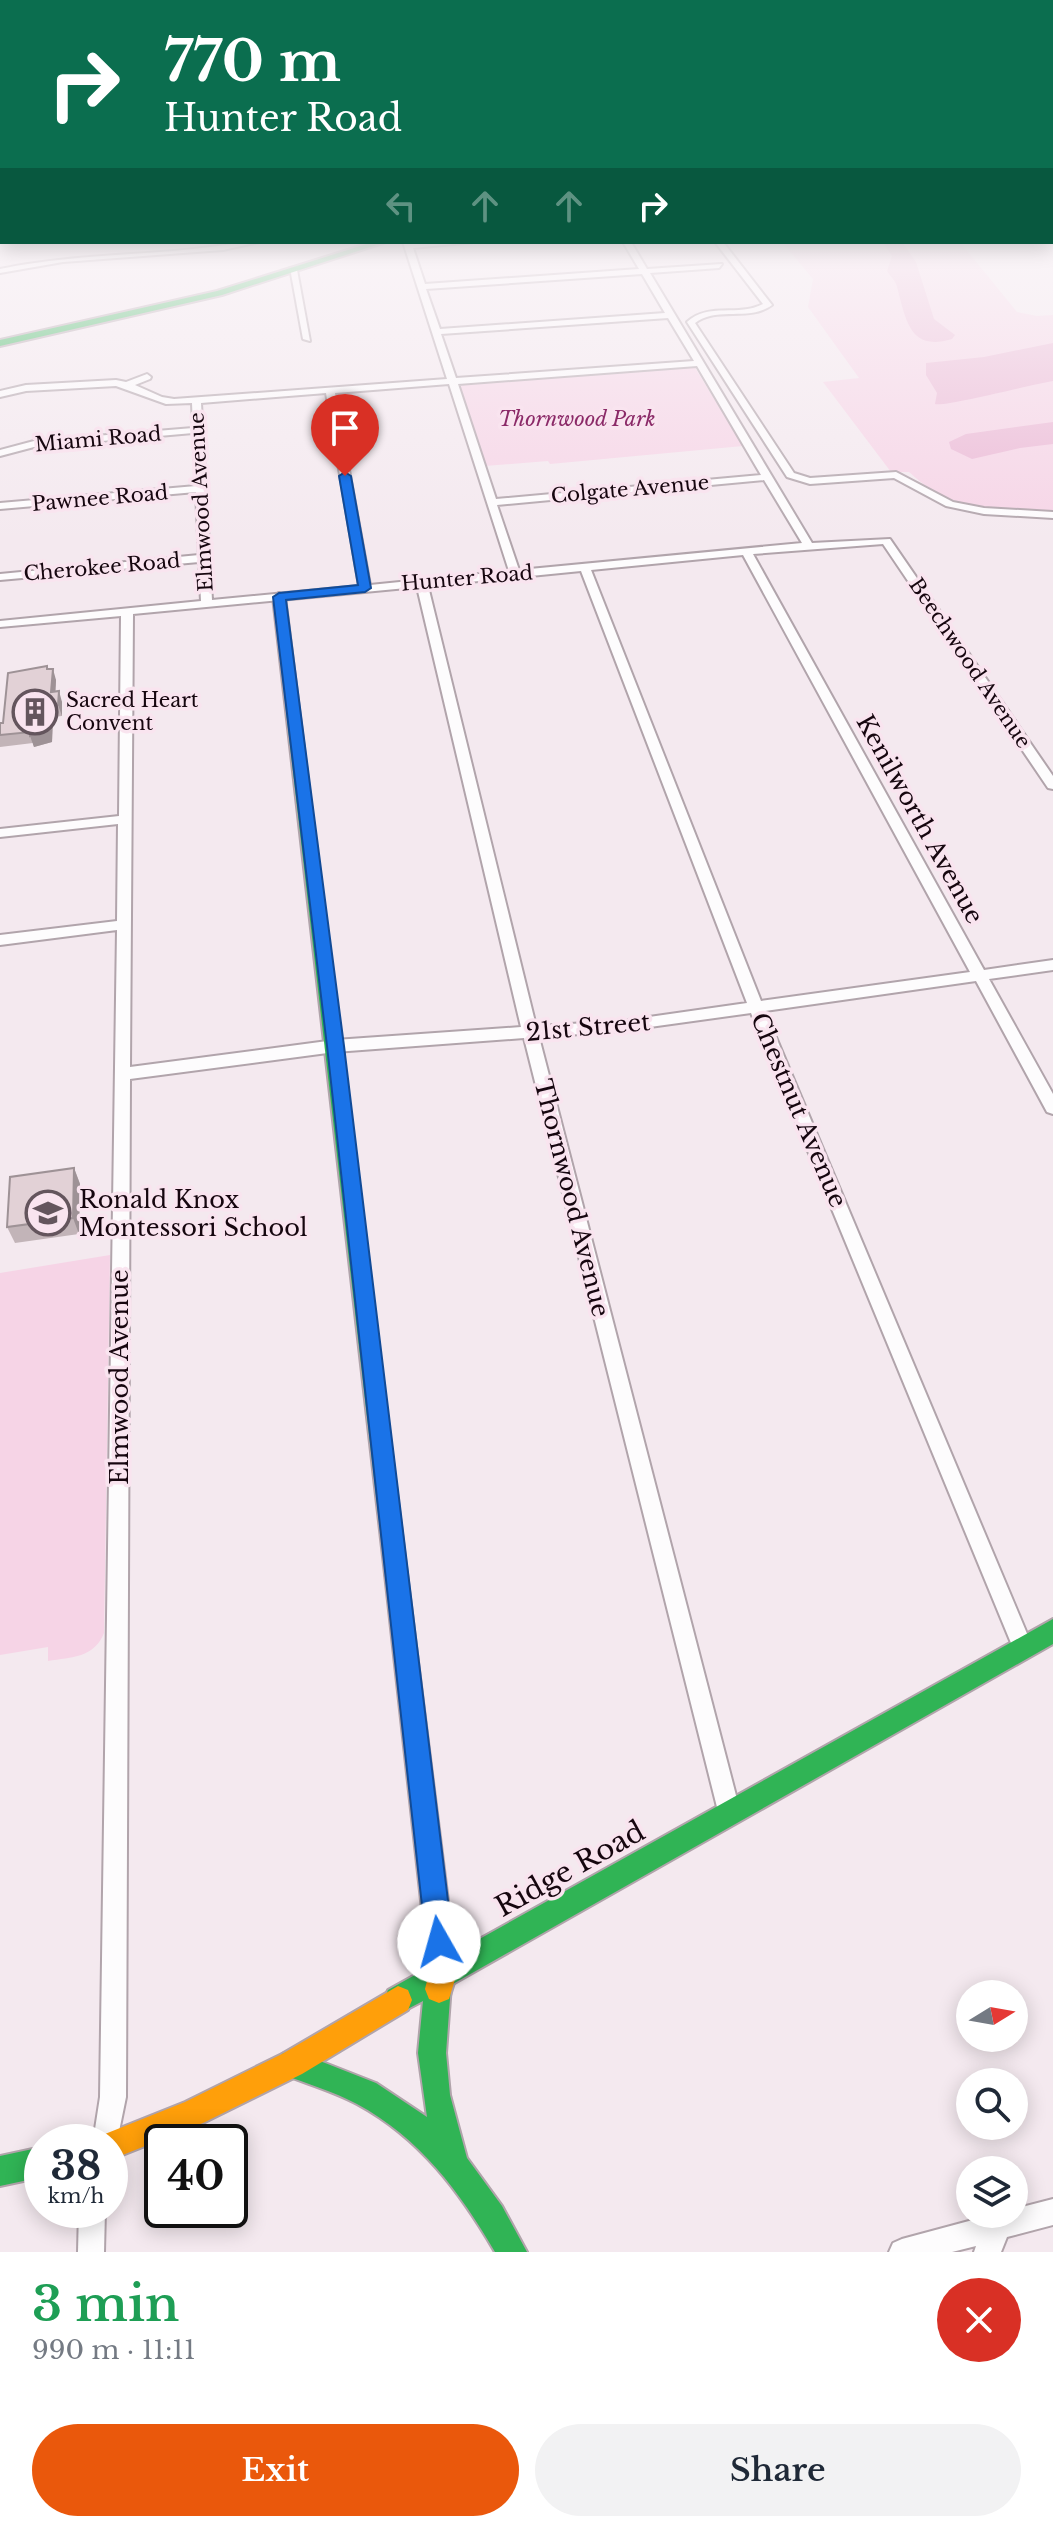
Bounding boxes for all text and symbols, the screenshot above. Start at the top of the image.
text: 770 m [164,27,341,96]
icon: right [32,32,136,136]
text: Hunter Road [164,96,402,141]
icon: left [379,184,423,228]
icon: ahead [463,184,507,228]
icon: ahead [547,184,591,228]
icon: right [631,184,675,228]
pin [311,394,379,476]
icon: arrive [323,406,367,450]
park label: Thornwood Park [498,407,656,431]
street label: Elmwood Avenue [184,412,218,592]
street label: Miami Road [34,422,162,456]
street label: Colgate Avenue [550,470,710,508]
street label: Pawnee Road [31,480,169,516]
street label: Cherokee Road [23,548,181,586]
street label: Hunter Road [400,560,534,596]
street label: Beechwood Avenue [904,573,1036,753]
building icon: Sacred Heart Convent [11,688,59,736]
place label: Sacred Heart Convent [66,688,199,735]
street label: Kenilworth Avenue [851,709,989,929]
street label: 21st Street [525,1007,651,1047]
street label: Chestnut Avenue [745,1008,853,1212]
street label: Thornwood Avenue [528,1076,616,1320]
place label: Ronald Knox Montessori School [79,1185,308,1242]
school or university icon: Ronald Knox Montessori School [24,1189,72,1237]
street label: Elmwood Avenue [105,1269,134,1485]
street label: Ridge Road [489,1813,651,1924]
position arrow [397,1900,481,1984]
north arrow [956,1980,1028,2052]
map controls [956,1980,1028,2228]
button: search [956,2068,1028,2140]
speed limit sign: 40 [144,2124,248,2228]
text: 38 [51,2141,101,2191]
button: layers [956,2156,1028,2228]
text: km/h [48,2184,104,2208]
text: 3 min [32,2274,179,2334]
button: close [937,2278,1021,2362]
text: 990 m · 11:11 [32,2334,196,2366]
button: Exit [32,2424,519,2516]
button: Share [535,2424,1021,2516]

